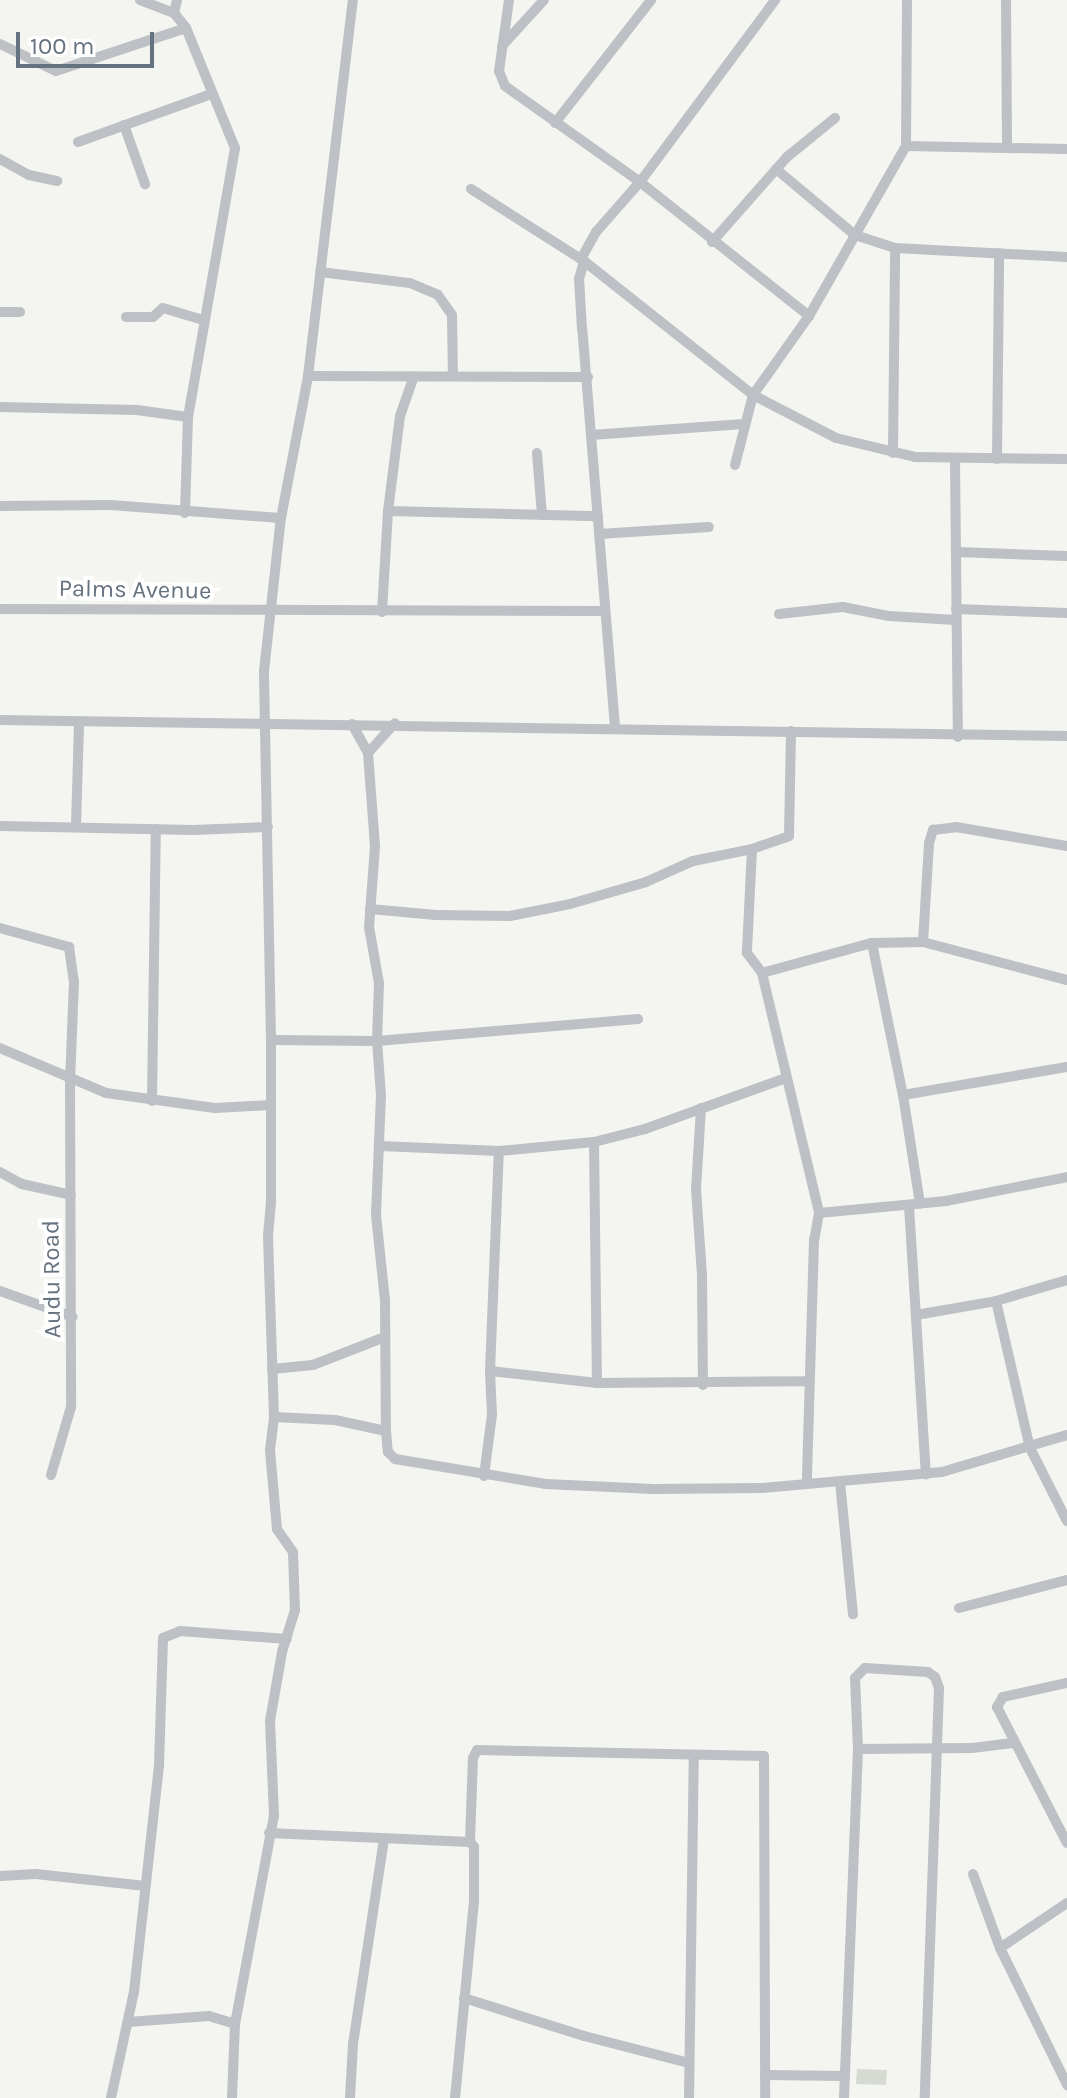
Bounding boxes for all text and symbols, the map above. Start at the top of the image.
scale bar [20,16,158,66]
text: 100 m [30,32,95,60]
street label: Palms Avenue [58,574,212,606]
street label: Audu Road [37,1220,67,1338]

